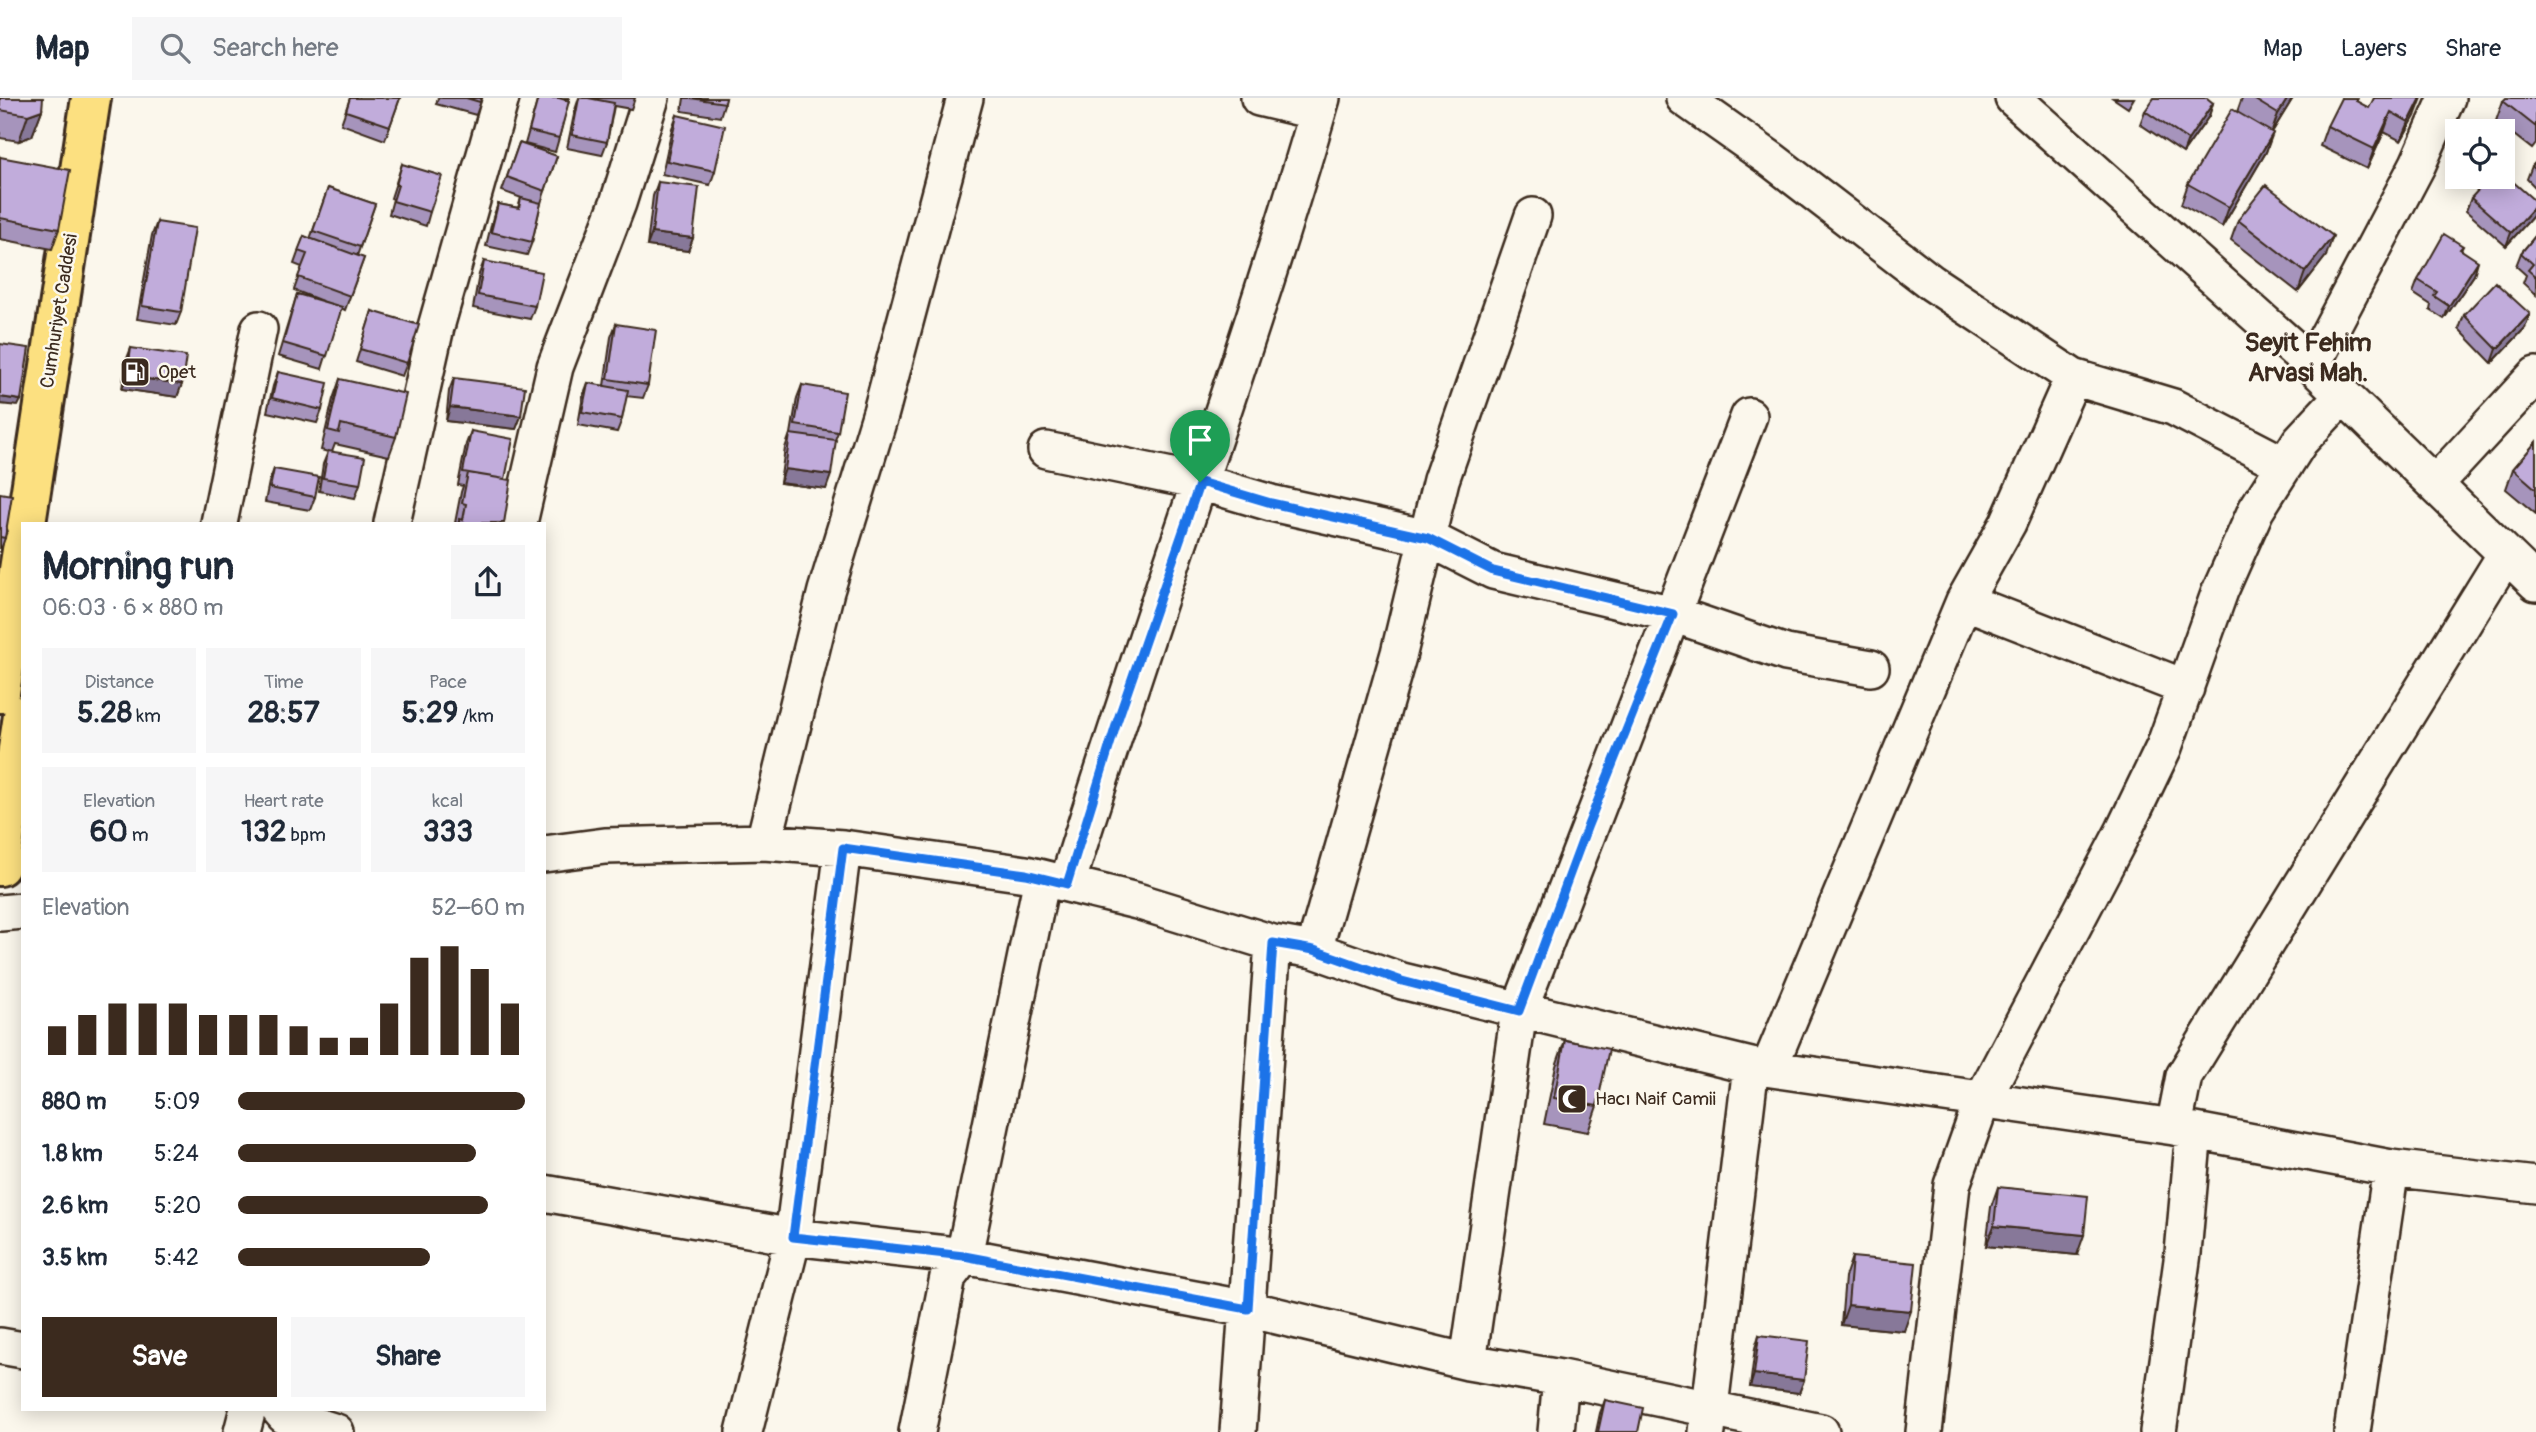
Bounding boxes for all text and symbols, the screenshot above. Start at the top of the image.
search box [132,17,622,80]
text: Map [35,28,90,69]
icon: search [156,29,194,67]
text: Search here [212,32,339,64]
text: Map [2263,34,2303,63]
text: Layers [2341,34,2407,63]
text: Share [2445,34,2501,63]
map controls [2445,119,2515,189]
button: locate [2445,119,2515,189]
street label: Cumhuriyet Caddesi [35,232,83,390]
district label: Seyit Fehim Arvasi Mah. [2244,327,2372,389]
fuel station icon: Opet [118,355,152,389]
place label: Opet [158,360,196,384]
pin [1170,410,1230,482]
icon: arrive [1181,421,1219,459]
text: Morning run [42,543,234,591]
button: share [451,545,525,619]
text: 06:03 · 6 × 880 m [42,593,224,622]
text: Distance [84,670,154,694]
text: Time [264,670,303,694]
text: Pace [429,670,467,694]
text: 5.28 [77,694,132,731]
text: 28:57 [247,694,320,731]
text: 5:29 [402,694,458,731]
text: km [132,704,161,728]
text: /km [458,704,494,728]
text: Elevation [83,789,155,813]
text: Heart rate [243,789,324,813]
text: kcal [432,789,463,813]
text: 60 [90,813,128,850]
text: 132 [241,813,286,850]
text: 333 [423,813,473,850]
text: m [128,823,149,847]
text: bpm [286,823,326,847]
text: Elevation [42,893,130,922]
text: 52–60 m [432,893,525,922]
mosque icon: Hacı Naif Camii [1555,1082,1589,1116]
text: 880 m [42,1087,106,1116]
text: 5:09 [154,1087,200,1116]
place label: Hacı Naif Camii [1595,1087,1716,1111]
text: 1.8 km [42,1139,103,1168]
text: 5:24 [154,1139,199,1168]
text: 2.6 km [42,1191,108,1220]
text: 5:20 [154,1191,201,1220]
text: 3.5 km [42,1243,107,1272]
text: 5:42 [154,1243,199,1272]
button: Save [42,1317,277,1397]
button: Share [291,1317,525,1397]

